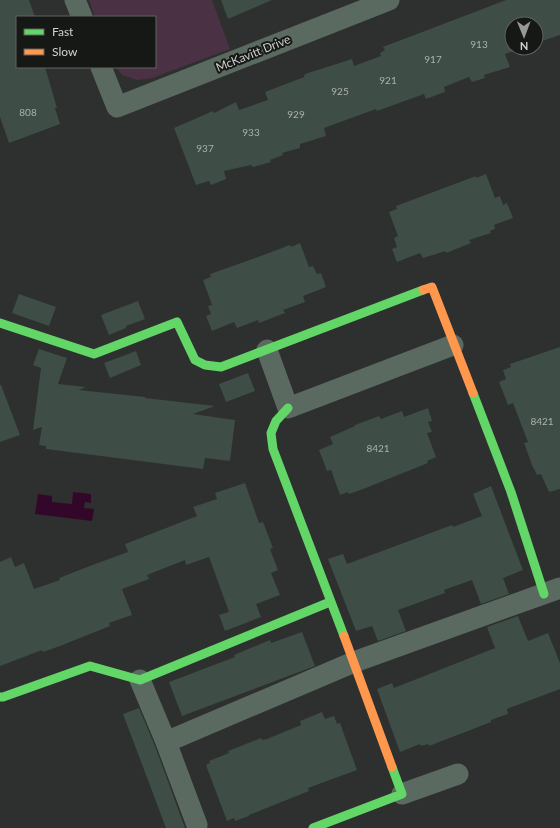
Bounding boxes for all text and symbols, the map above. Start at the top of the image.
legend [16,16,156,68]
north arrow [504,16,544,56]
text: Fast [52,24,74,39]
street label: McKavitt Drive [213,31,293,75]
house number: 913 [470,38,488,50]
text: N [520,40,529,53]
text: Slow [52,44,78,59]
house number: 917 [424,53,442,65]
house number: 921 [379,74,397,86]
house number: 925 [331,85,349,97]
house number: 808 [19,106,37,118]
house number: 929 [287,108,305,120]
house number: 933 [242,126,260,138]
house number: 937 [196,142,214,154]
house number: 8421 [530,415,554,427]
house number: 8421 [366,442,390,454]

